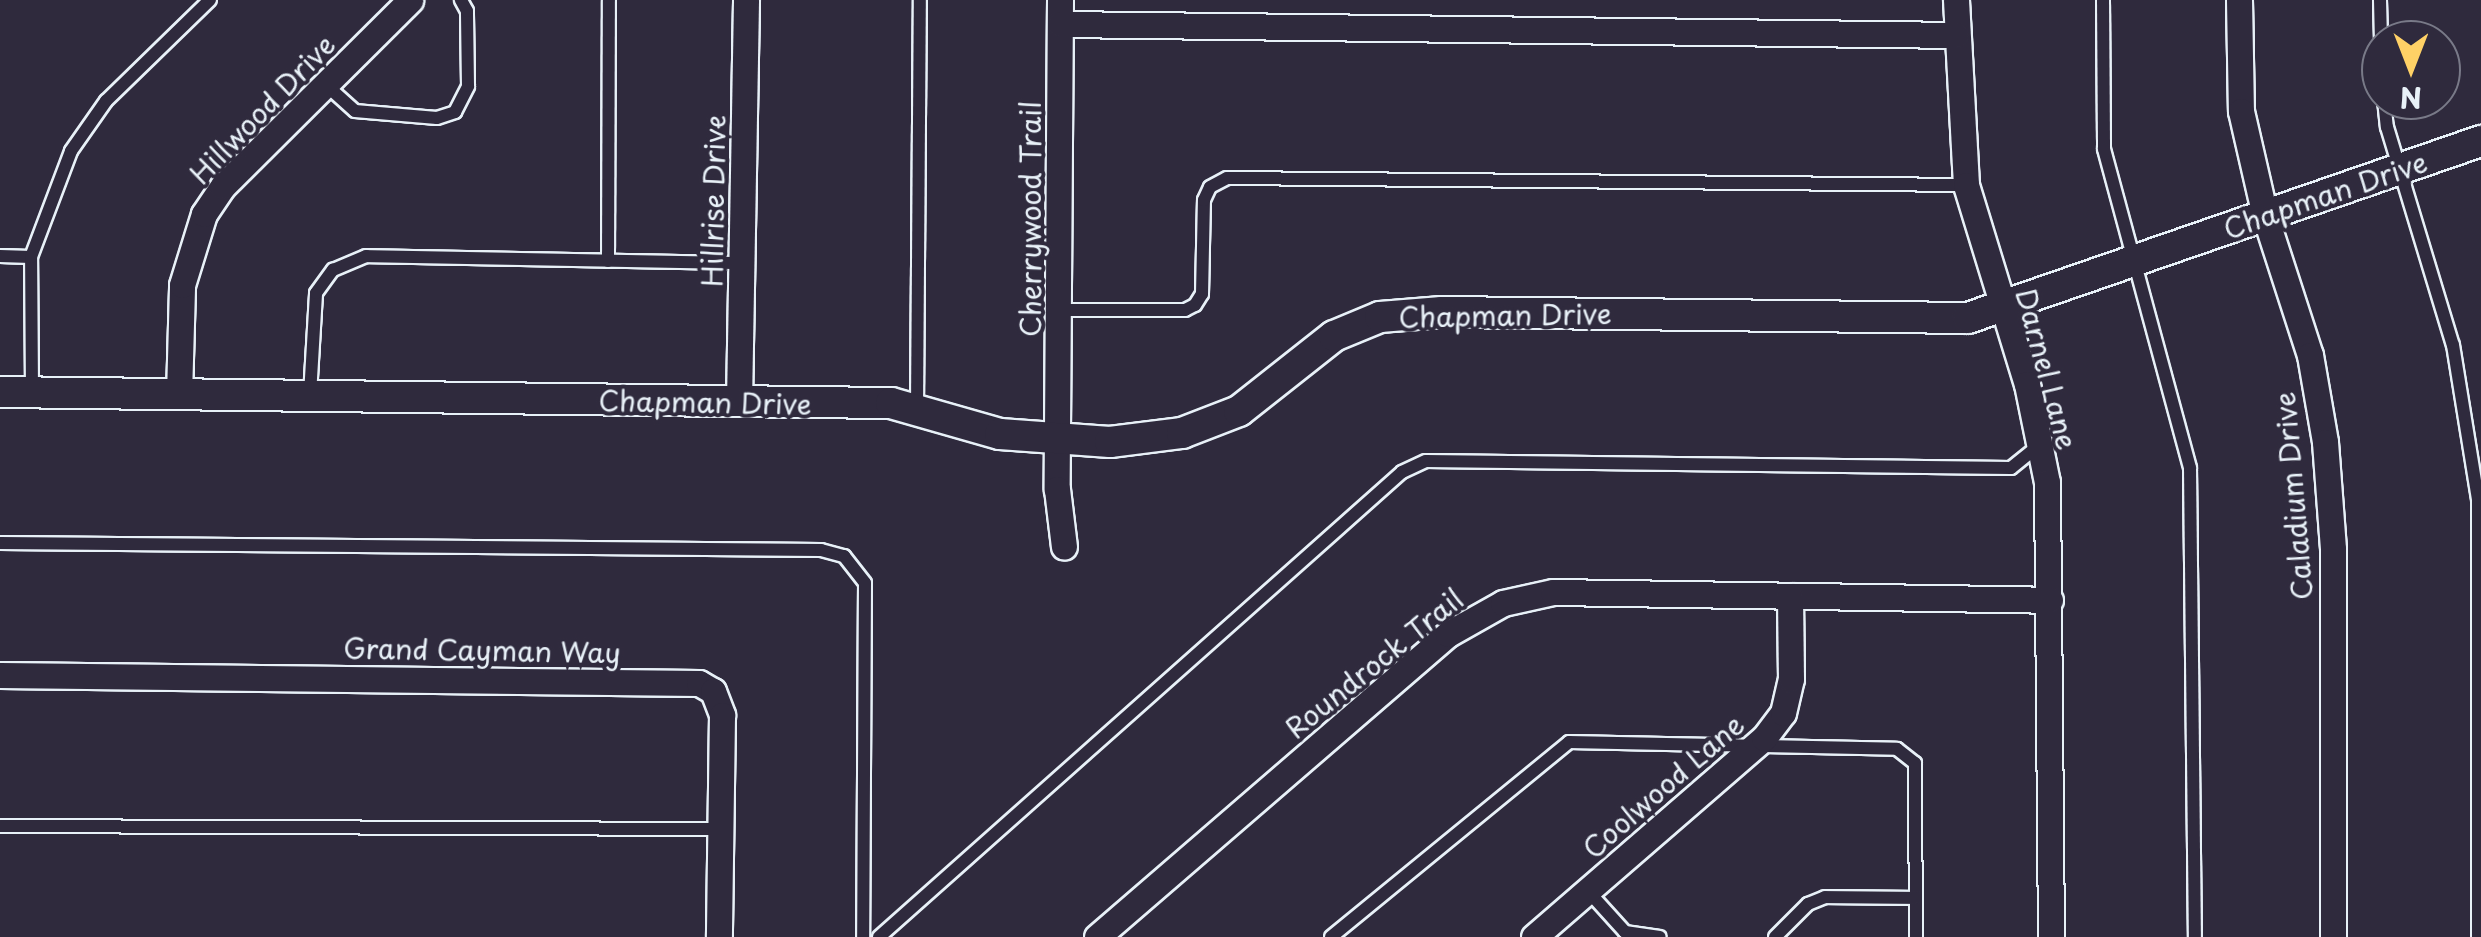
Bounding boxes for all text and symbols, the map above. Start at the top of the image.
north arrow [2361,20,2461,120]
street label: Hillwood Drive [182,27,342,191]
text: N [2400,77,2422,120]
street label: Cherrywood Trail [1013,101,1047,337]
street label: Hillrise Drive [695,114,731,288]
street label: Chapman Drive [2219,144,2431,246]
street label: Darnel Lane [2009,284,2085,454]
street label: Chapman Drive [1398,296,1612,334]
street label: Chapman Drive [598,383,812,421]
street label: Caladium Drive [2267,390,2319,602]
street label: Roundrock Trail [1280,582,1468,744]
street label: Grand Cayman Way [342,631,622,669]
street label: Coolwood Lane [1575,707,1751,865]

